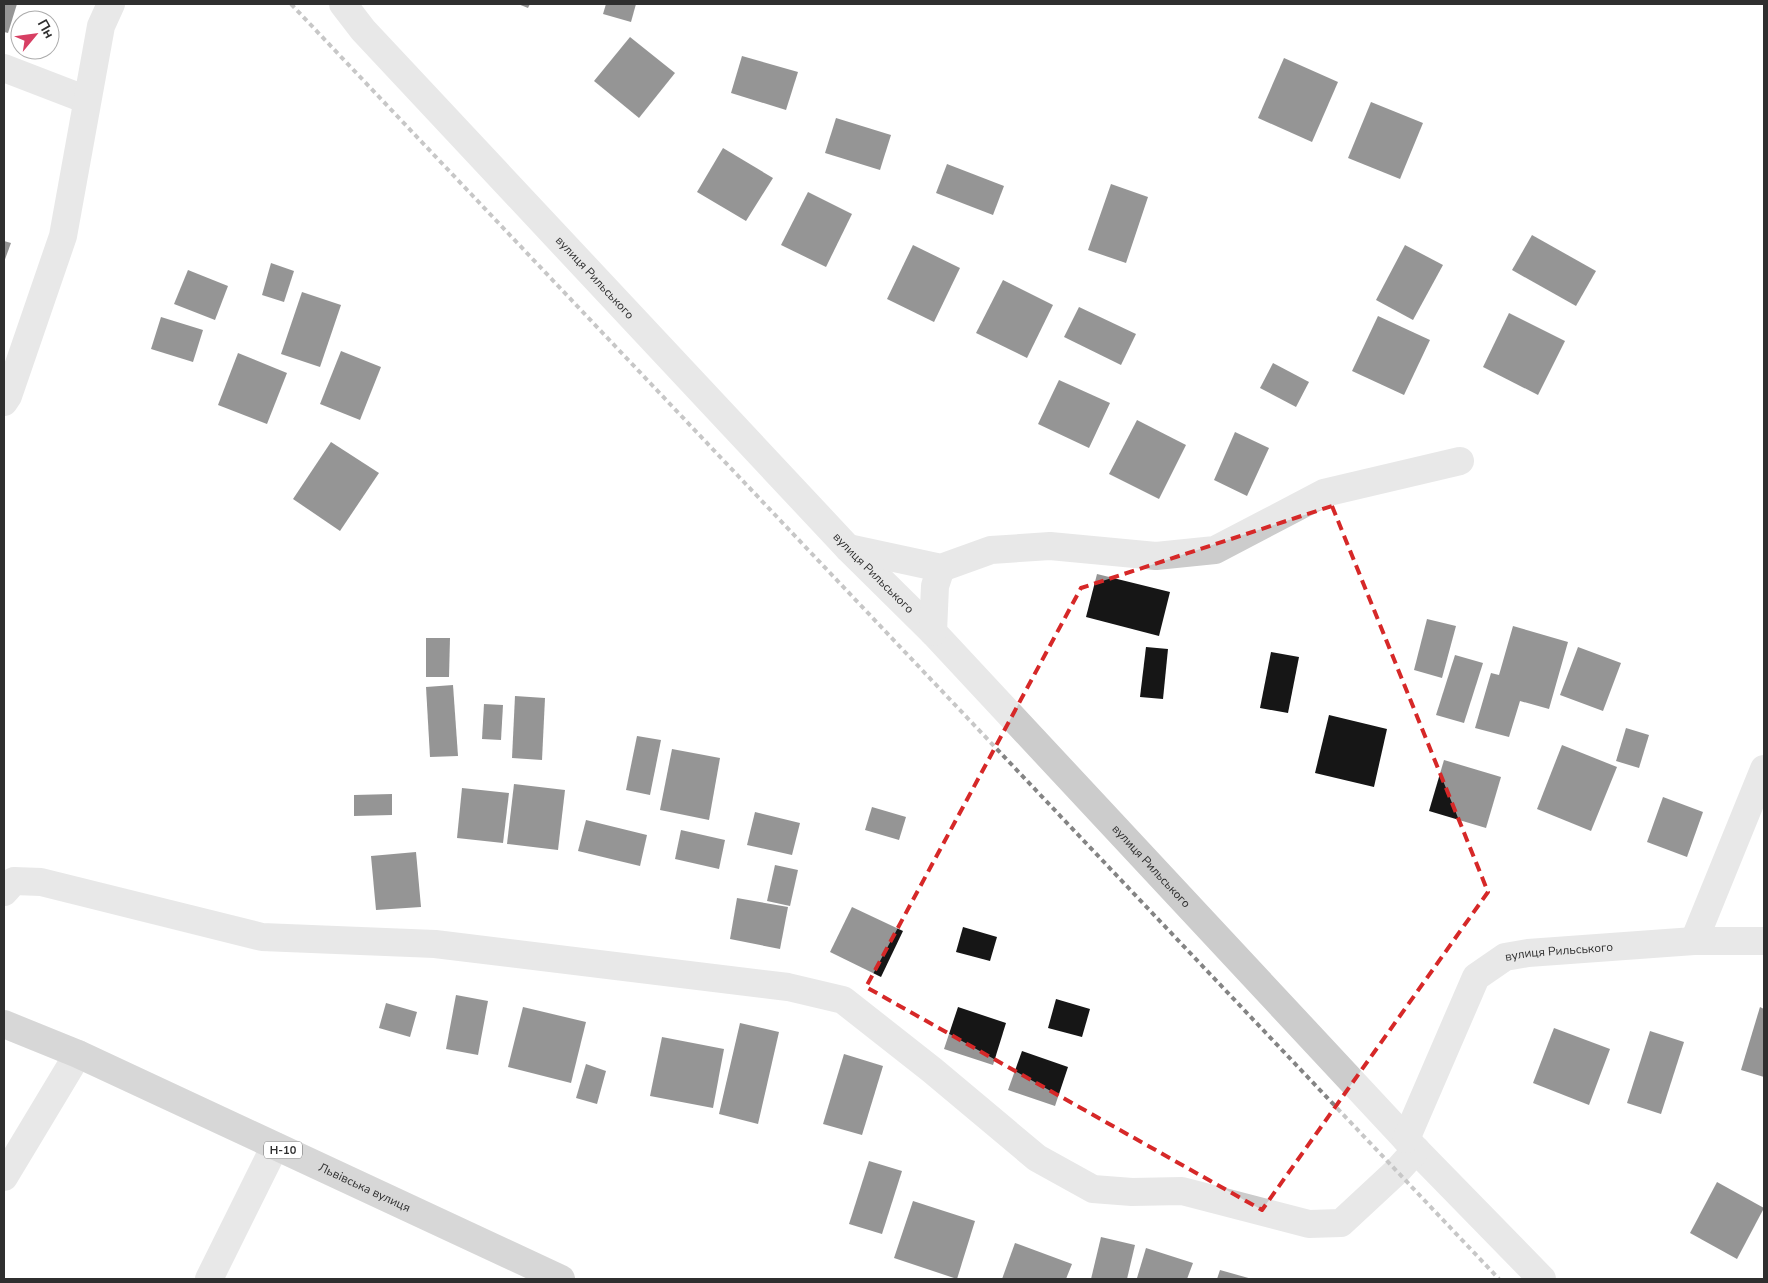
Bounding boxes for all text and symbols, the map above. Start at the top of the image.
north arrow [10,10,60,60]
text: Пн [33,16,59,42]
street label: вулиця Рильського [552,233,638,323]
street label: вулиця Рильського [829,529,918,617]
street label: вулиця Рильського [1109,821,1194,911]
street label: вулиця Рильського [1504,939,1614,965]
road number: Н-10 [264,1142,302,1158]
street label: Львівська вулиця [316,1159,413,1216]

